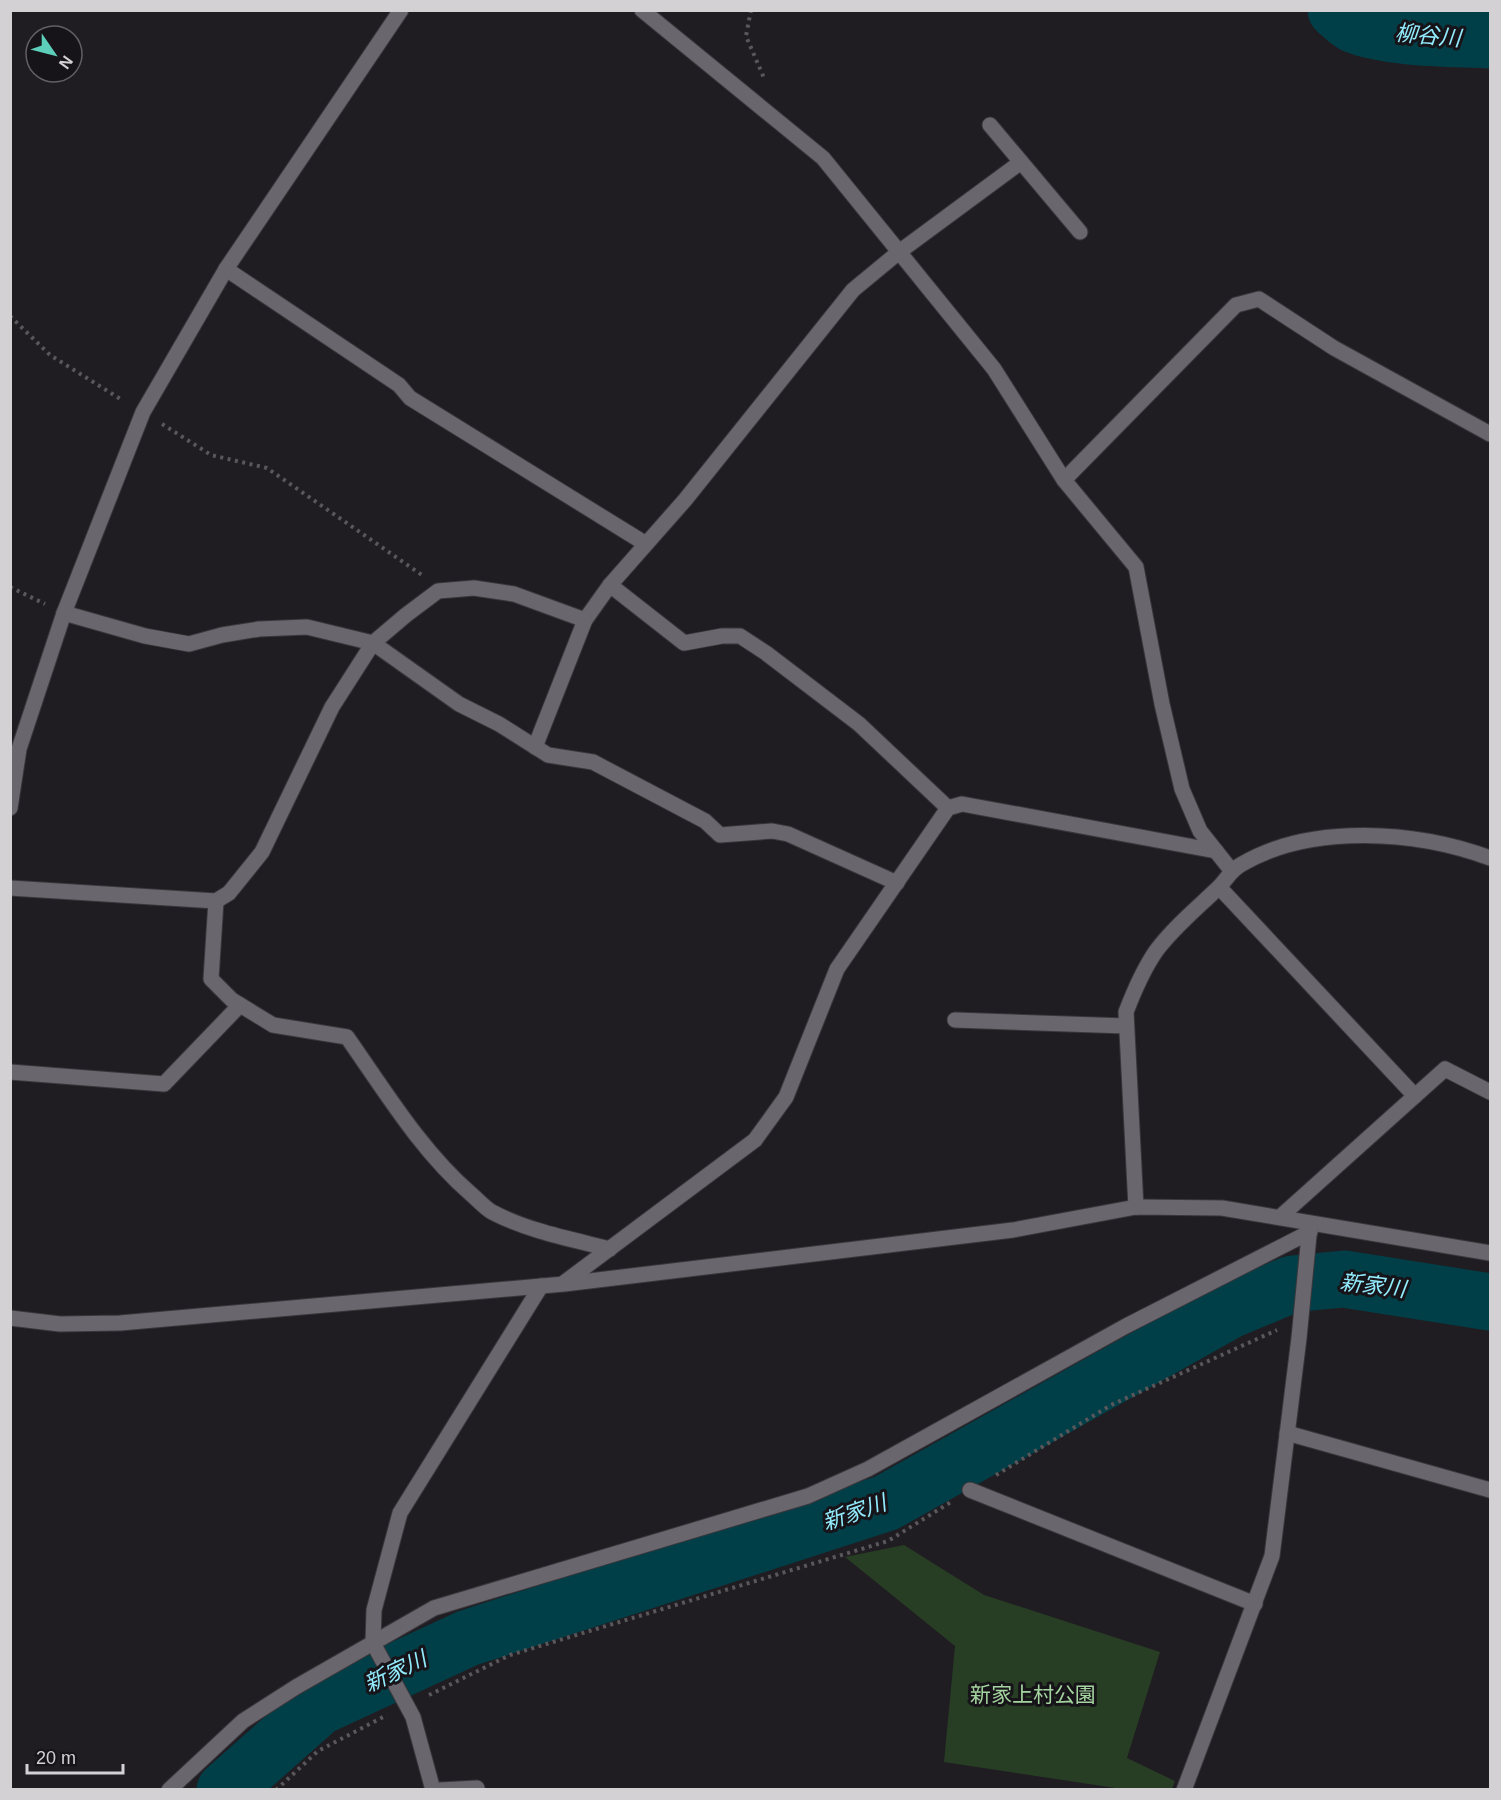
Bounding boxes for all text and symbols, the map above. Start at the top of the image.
water label: 柳谷川 [1394,20,1464,51]
north arrow [24,24,84,84]
text: N [56,53,76,72]
water label: 新家川 [1339,1269,1409,1302]
water label: 新家川 [819,1489,891,1535]
water label: 新家川 [360,1645,432,1697]
park label: 新家上村公園 [970,1683,1096,1706]
scale bar [27,1737,123,1775]
text: 20 m [36,1748,76,1768]

